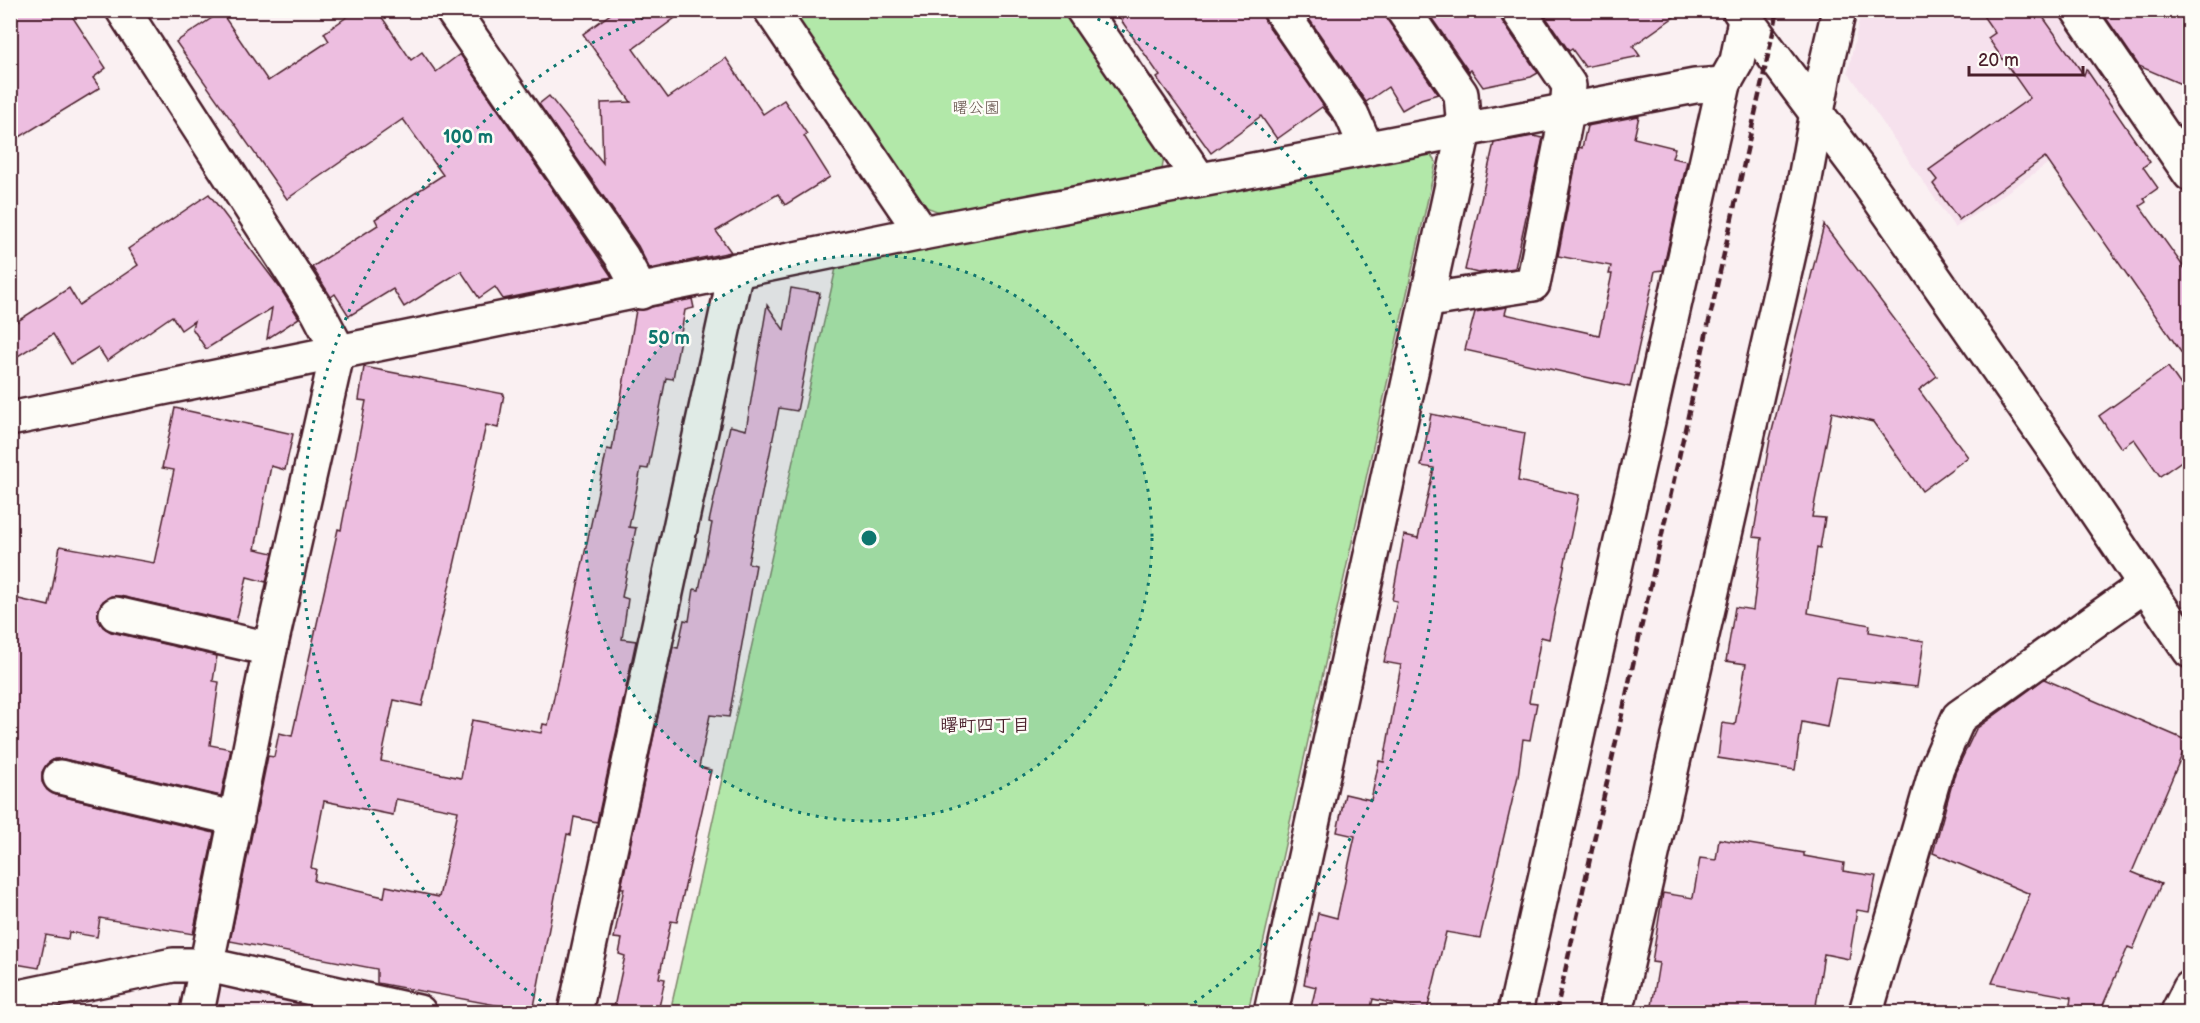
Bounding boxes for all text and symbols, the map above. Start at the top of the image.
scale bar [1969,39,2083,77]
text: 20 m [1978,50,2019,71]
park label: 曙公園 [952,99,1000,118]
text: 100 m [443,127,493,148]
text: 50 m [648,328,690,349]
centre of rings [859,528,879,548]
district label: 曙町四丁目 [940,715,1030,736]

